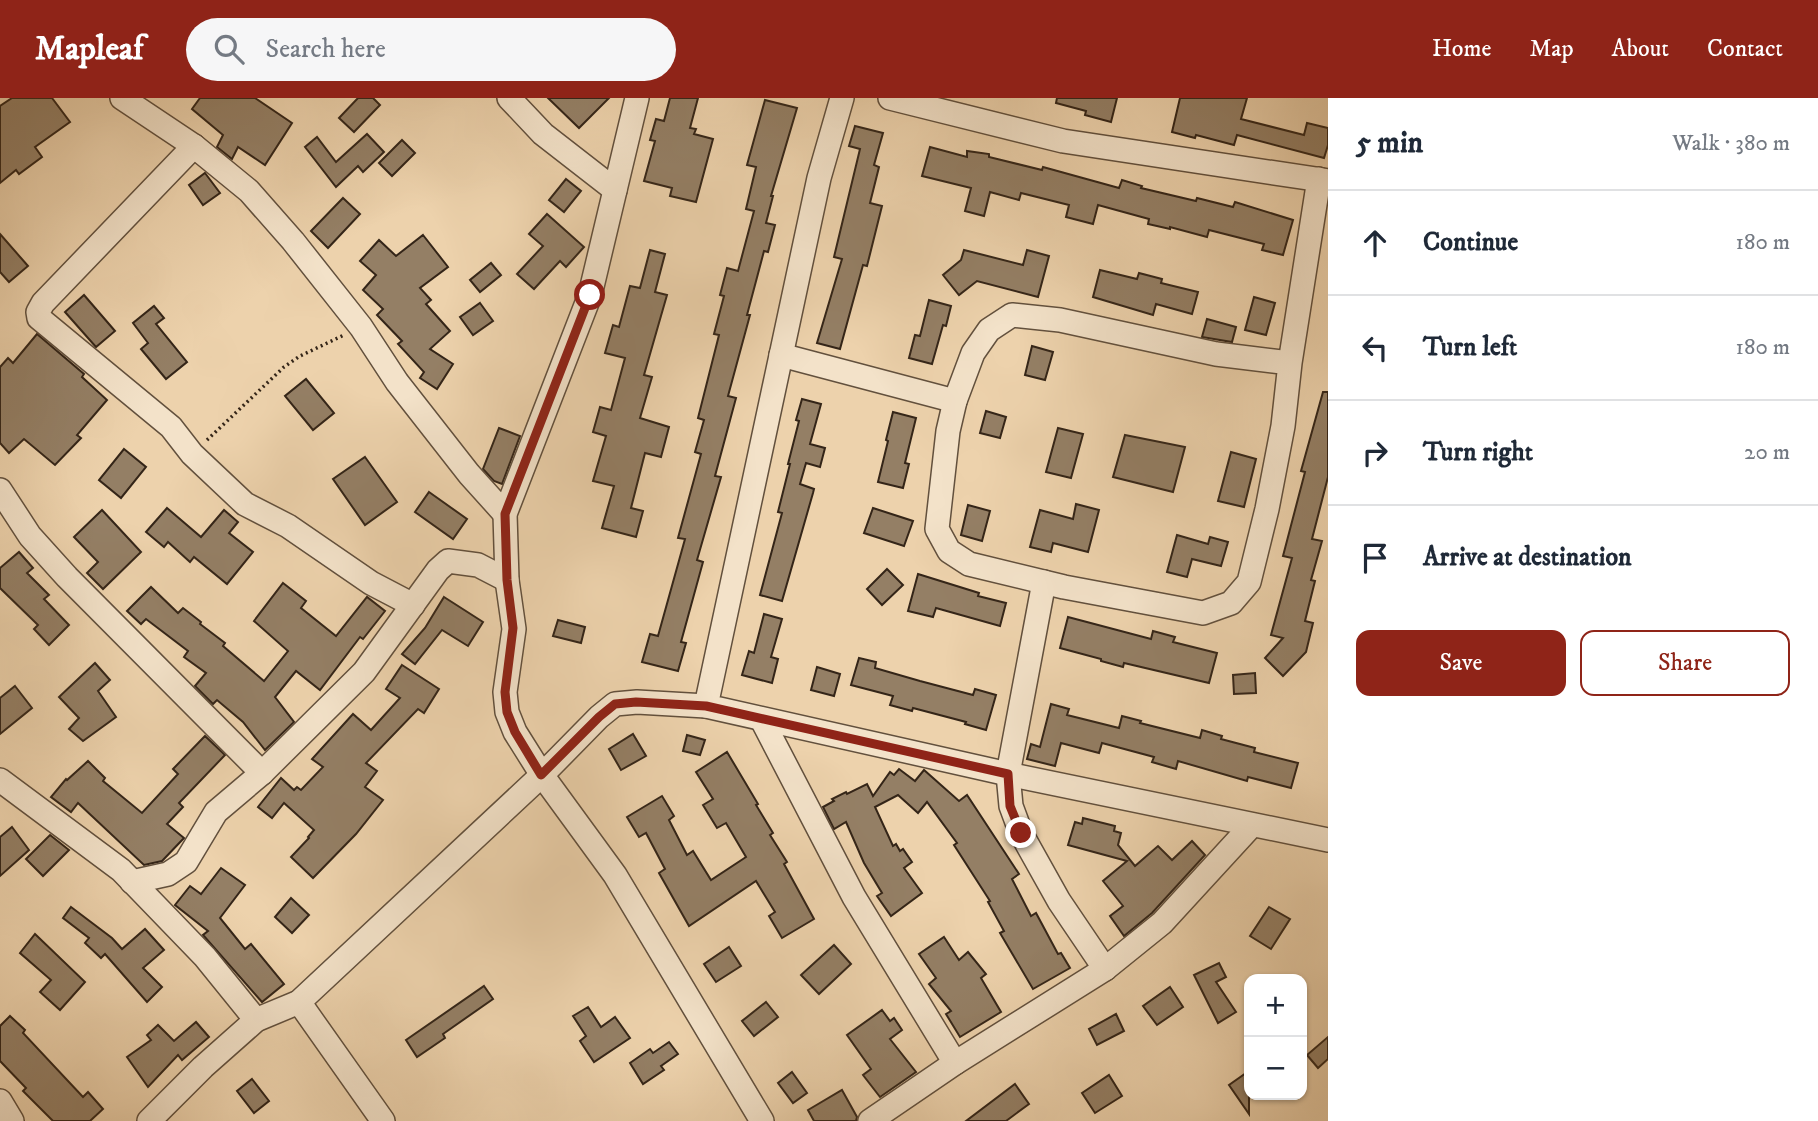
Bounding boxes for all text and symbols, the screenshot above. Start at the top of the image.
search box [186,18,676,81]
text: Mapleaf [35,29,144,70]
icon: search [210,30,248,68]
text: Search here [266,33,386,66]
text: Home [1432,34,1491,64]
text: Map [1529,34,1574,64]
text: About [1612,34,1669,64]
text: Contact [1707,34,1783,64]
text: 5 min [1356,125,1423,162]
text: Walk · 380 m [1672,129,1790,158]
icon: ahead [1356,224,1394,262]
text: Continue [1423,226,1518,259]
text: 180 m [1735,228,1790,257]
route start [574,279,605,310]
icon: left [1356,329,1394,367]
text: Turn left [1423,331,1517,364]
text: 180 m [1735,333,1790,362]
icon: right [1356,434,1394,472]
text: Turn right [1423,436,1533,469]
text: 20 m [1744,438,1790,467]
icon: arrive [1356,539,1394,577]
text: Arrive at destination [1423,541,1632,574]
button: Save [1356,630,1566,696]
button: Share [1580,630,1790,696]
route end [1005,817,1036,848]
map controls [1244,974,1307,1100]
button: + [1244,974,1307,1037]
button: − [1244,1037,1307,1100]

